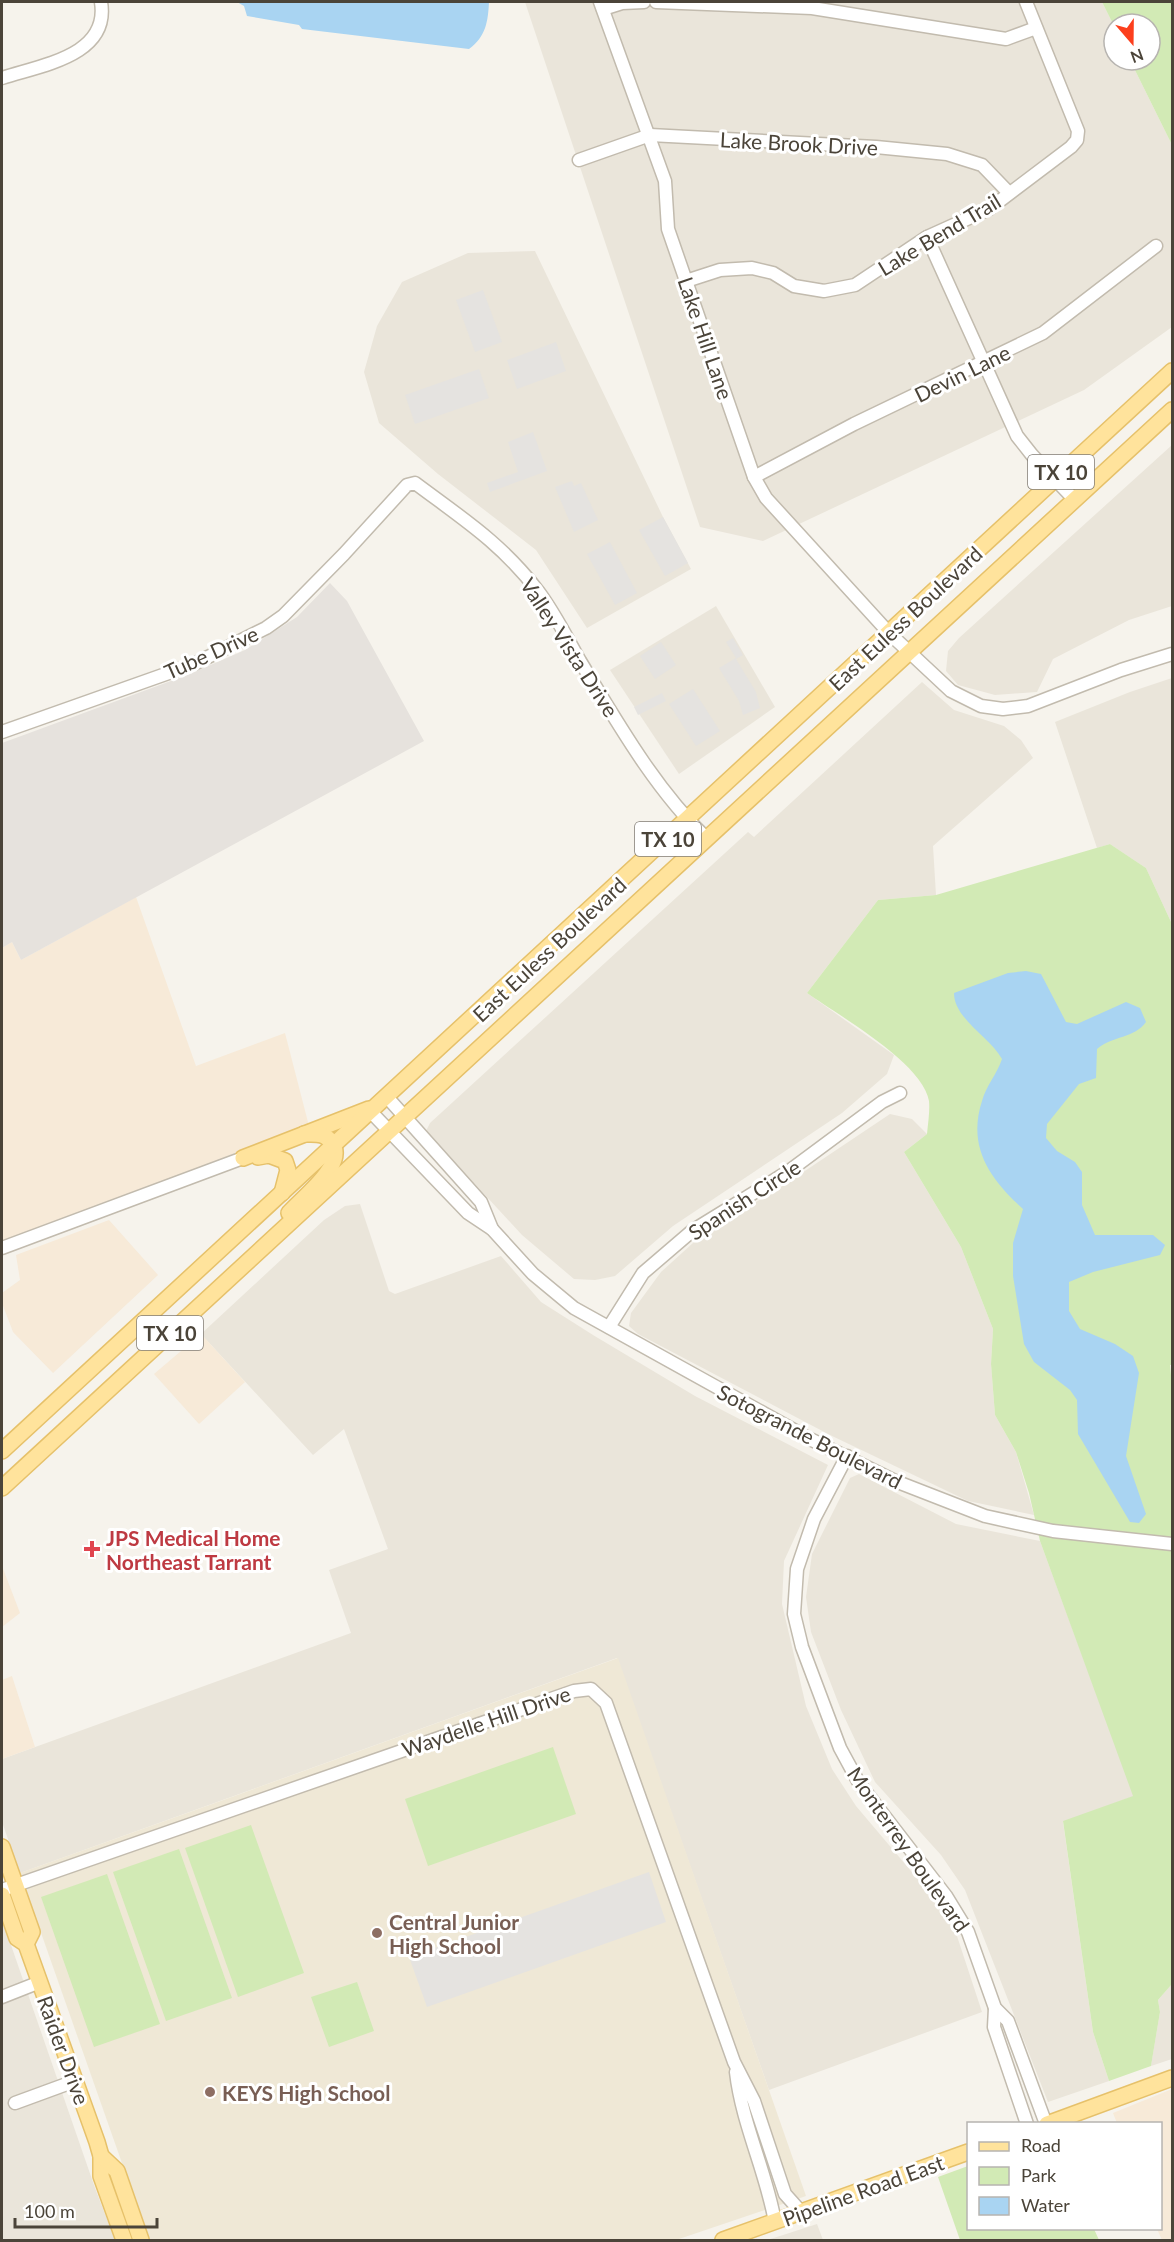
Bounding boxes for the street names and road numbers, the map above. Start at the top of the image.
street label: Lake Brook Drive [719,126,879,160]
street label: Lake Bend Trail [873,188,1005,280]
street label: Lake Hill Lane [673,273,739,403]
street label: Devin Lane [910,339,1014,407]
road number: TX 10 [1028,455,1094,489]
street label: East Euless Boulevard [823,541,987,695]
street label: Valley Vista Drive [516,573,624,721]
street label: Tube Drive [160,620,262,684]
road number: TX 10 [635,822,701,856]
street label: East Euless Boulevard [467,872,631,1026]
street label: Spanish Circle [683,1153,805,1245]
road number: TX 10 [137,1316,203,1350]
street label: Sotogrande Boulevard [713,1379,907,1493]
street label: Waydelle Hill Drive [398,1680,574,1762]
street label: Monterrey Boulevard [843,1762,975,1936]
street label: Raider Drive [33,1992,95,2108]
street label: Pipeline Road East [779,2149,947,2231]

